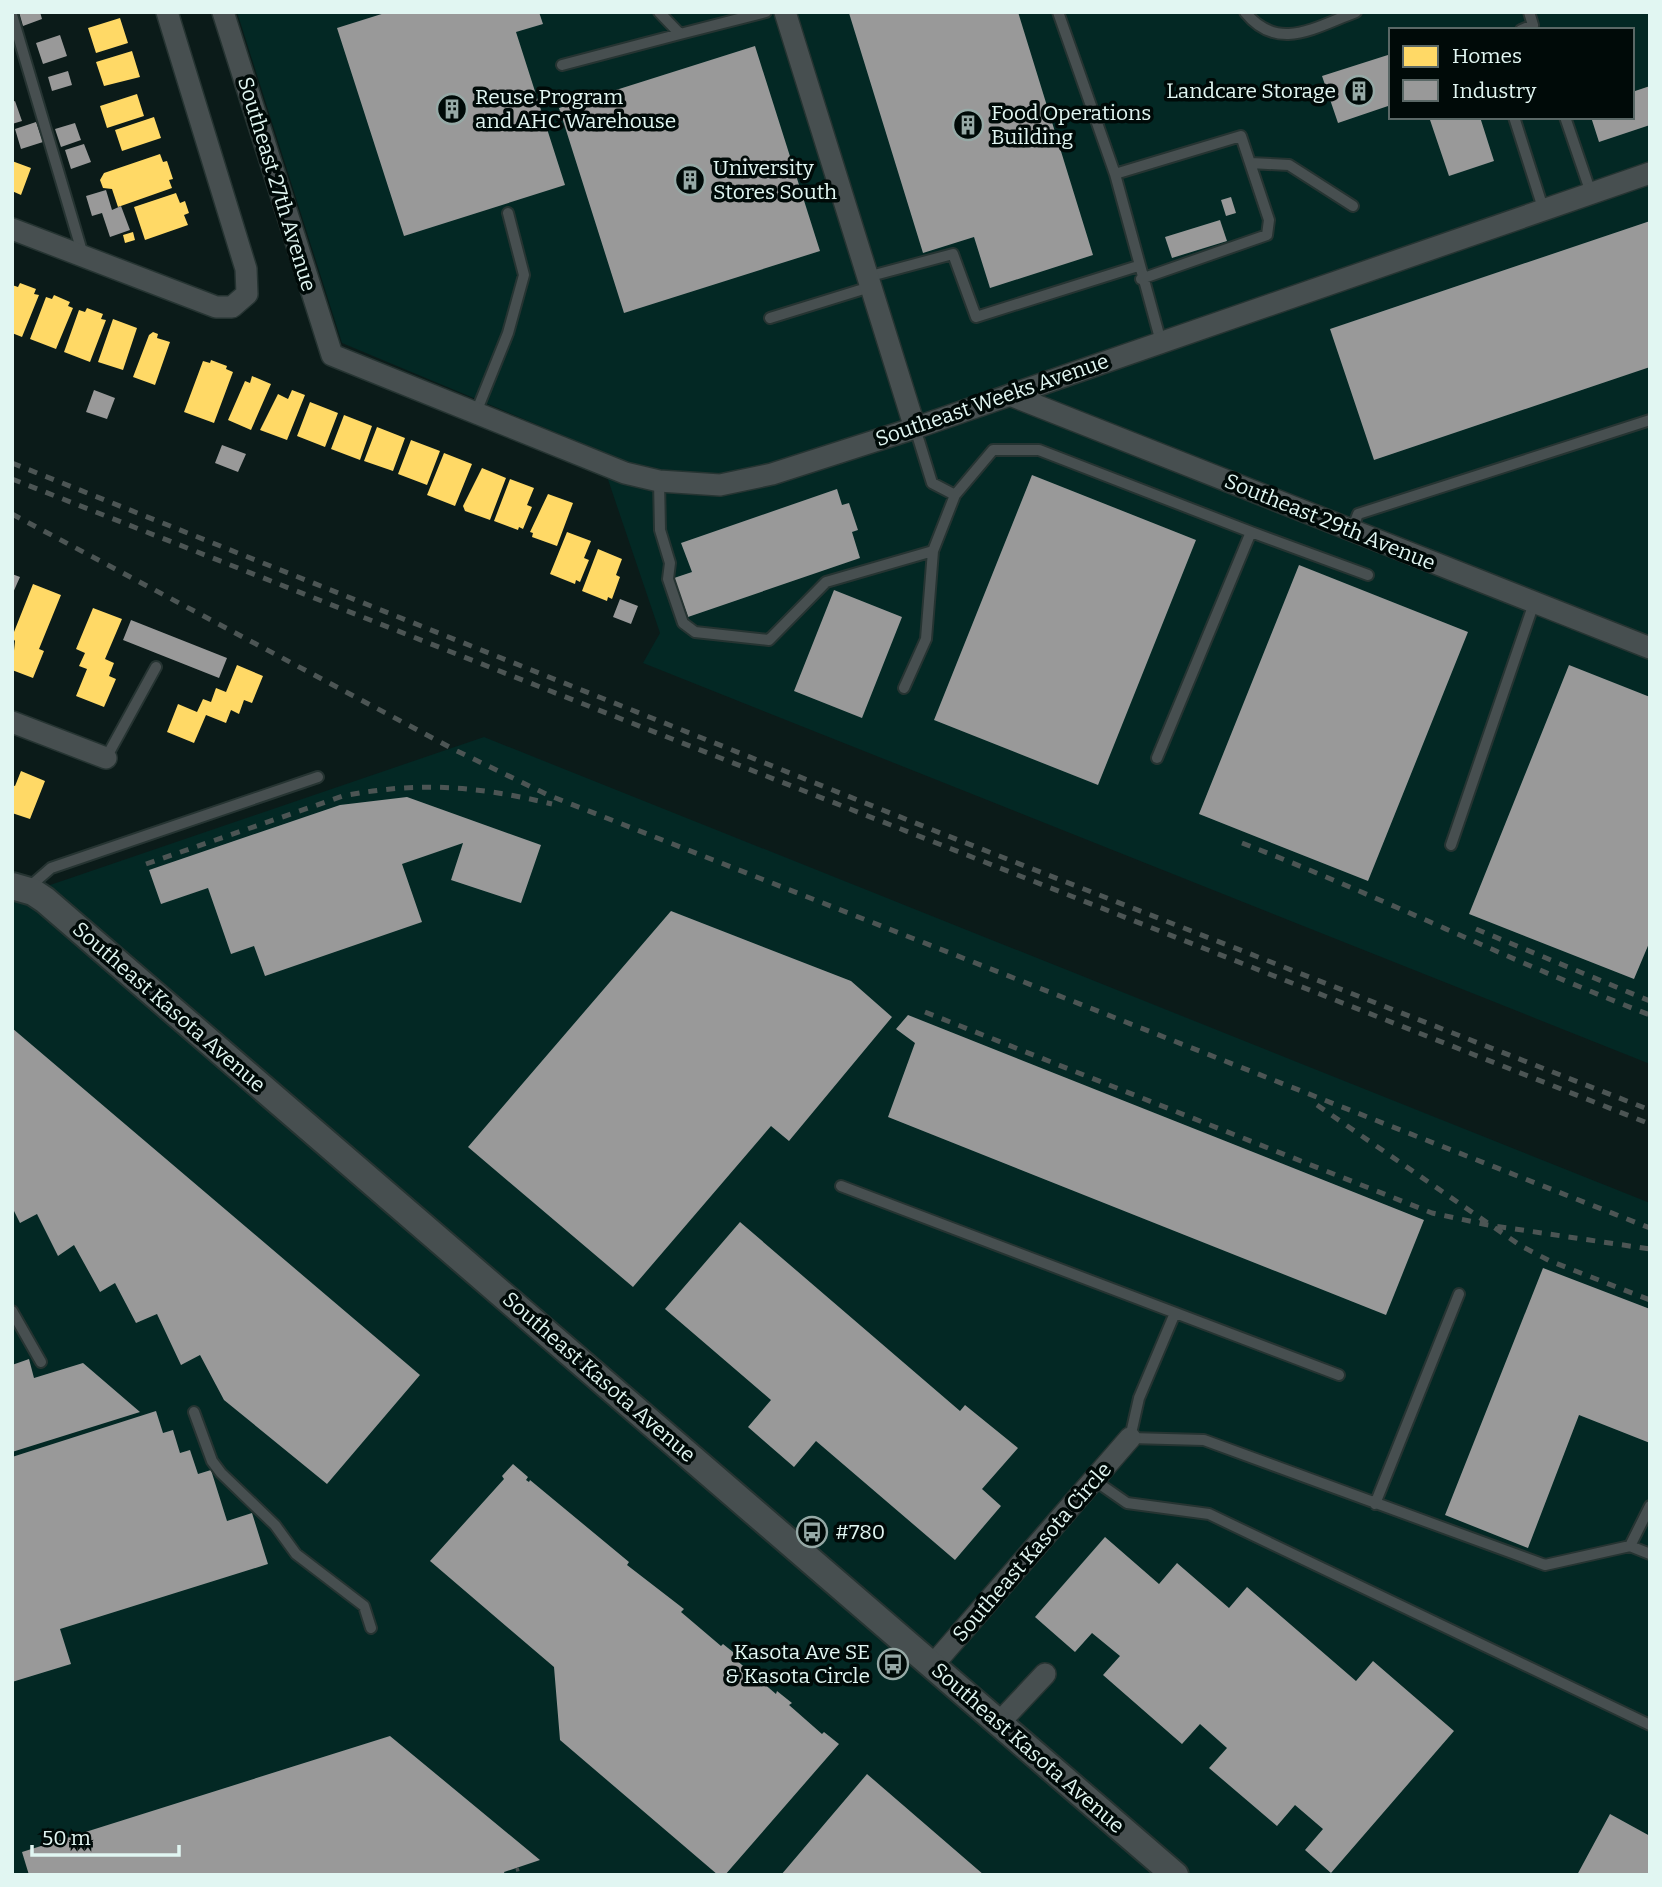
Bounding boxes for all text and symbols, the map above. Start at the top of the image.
legend [1389,28,1634,119]
text: Homes [1452,43,1522,69]
street label: Southeast 27th Avenue [232,74,322,294]
building icon: Landcare Storage [1342,74,1376,108]
place label: Landcare Storage [1166,78,1336,104]
text: Industry [1452,78,1537,104]
place label: Reuse Program and AHC Warehouse [475,84,676,134]
building icon: Reuse Program and AHC Warehouse [435,92,469,126]
place label: Food Operations Building [991,100,1151,150]
building icon: Food Operations Building [951,108,985,142]
place label: University Stores South [713,155,837,205]
building icon: University Stores South [673,163,707,197]
street label: Southeast Weeks Avenue [872,348,1112,452]
street label: Southeast 29th Avenue [1221,468,1439,576]
street label: Southeast Kasota Avenue [67,916,271,1098]
street label: Southeast Kasota Avenue [497,1286,701,1468]
street label: Southeast Kasota Circle [947,1457,1117,1647]
bus stop icon: #780 [795,1515,829,1549]
place label: #780 [835,1519,885,1545]
place label: Kasota Ave SE & Kasota Circle [725,1639,870,1689]
bus stop icon: Kasota Ave SE & Kasota Circle [876,1647,910,1681]
street label: Southeast Kasota Avenue [926,1657,1130,1839]
scale bar [32,1814,178,1858]
text: 50 m [42,1825,91,1851]

